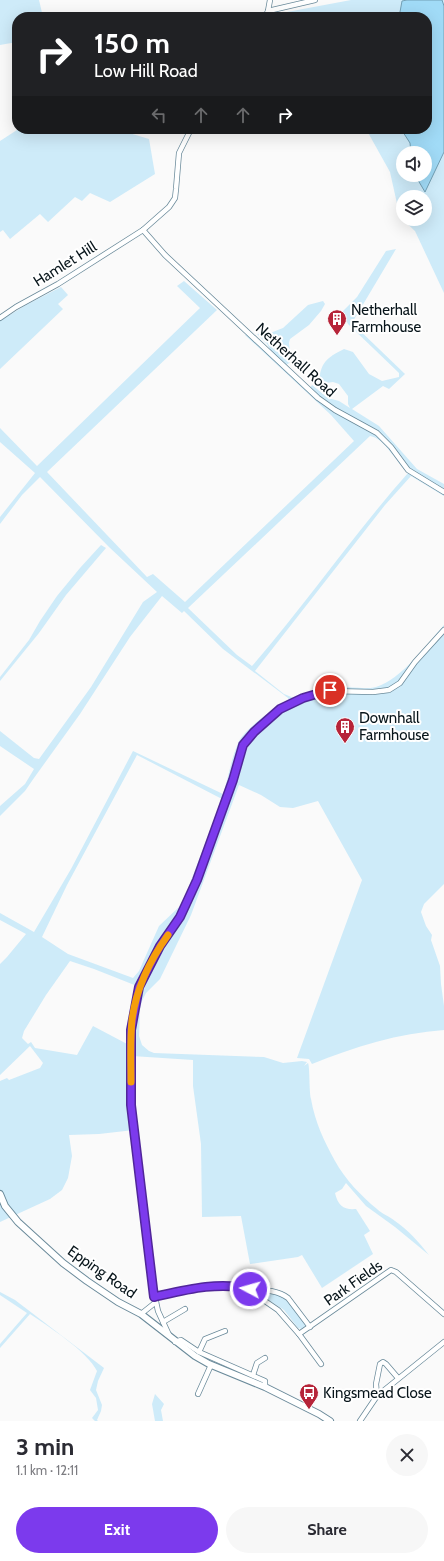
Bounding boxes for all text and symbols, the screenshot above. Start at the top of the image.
text: 150 m [94,26,170,60]
icon: right [28,28,80,80]
text: Low Hill Road [94,60,198,82]
icon: left [148,104,170,126]
icon: ahead [190,104,212,126]
icon: ahead [232,104,254,126]
icon: right [274,104,296,126]
map controls [396,146,432,226]
button: sound [396,146,432,182]
button: layers [396,190,432,226]
street label: Hamlet Hill [30,237,100,290]
place label: Netherhall Farmhouse [351,301,422,336]
building icon: Netherhall Farmhouse [326,308,348,336]
street label: Netherhall Road [252,319,340,401]
pin [313,673,347,707]
icon: arrive [319,679,341,701]
place label: Downhall Farmhouse [359,709,430,744]
building icon: Downhall Farmhouse [334,716,356,744]
street label: Epping Road [64,1242,140,1302]
street label: Park Fields [320,1256,386,1310]
position arrow [229,1268,271,1310]
bus stop icon: Kingsmead Close [298,1382,320,1410]
place label: Kingsmead Close [323,1384,432,1402]
text: 3 min [16,1432,74,1461]
button: close [386,1434,428,1476]
text: 1.1 km · 12:11 [16,1462,78,1478]
button: Exit [16,1507,218,1553]
button: Share [226,1507,428,1553]

